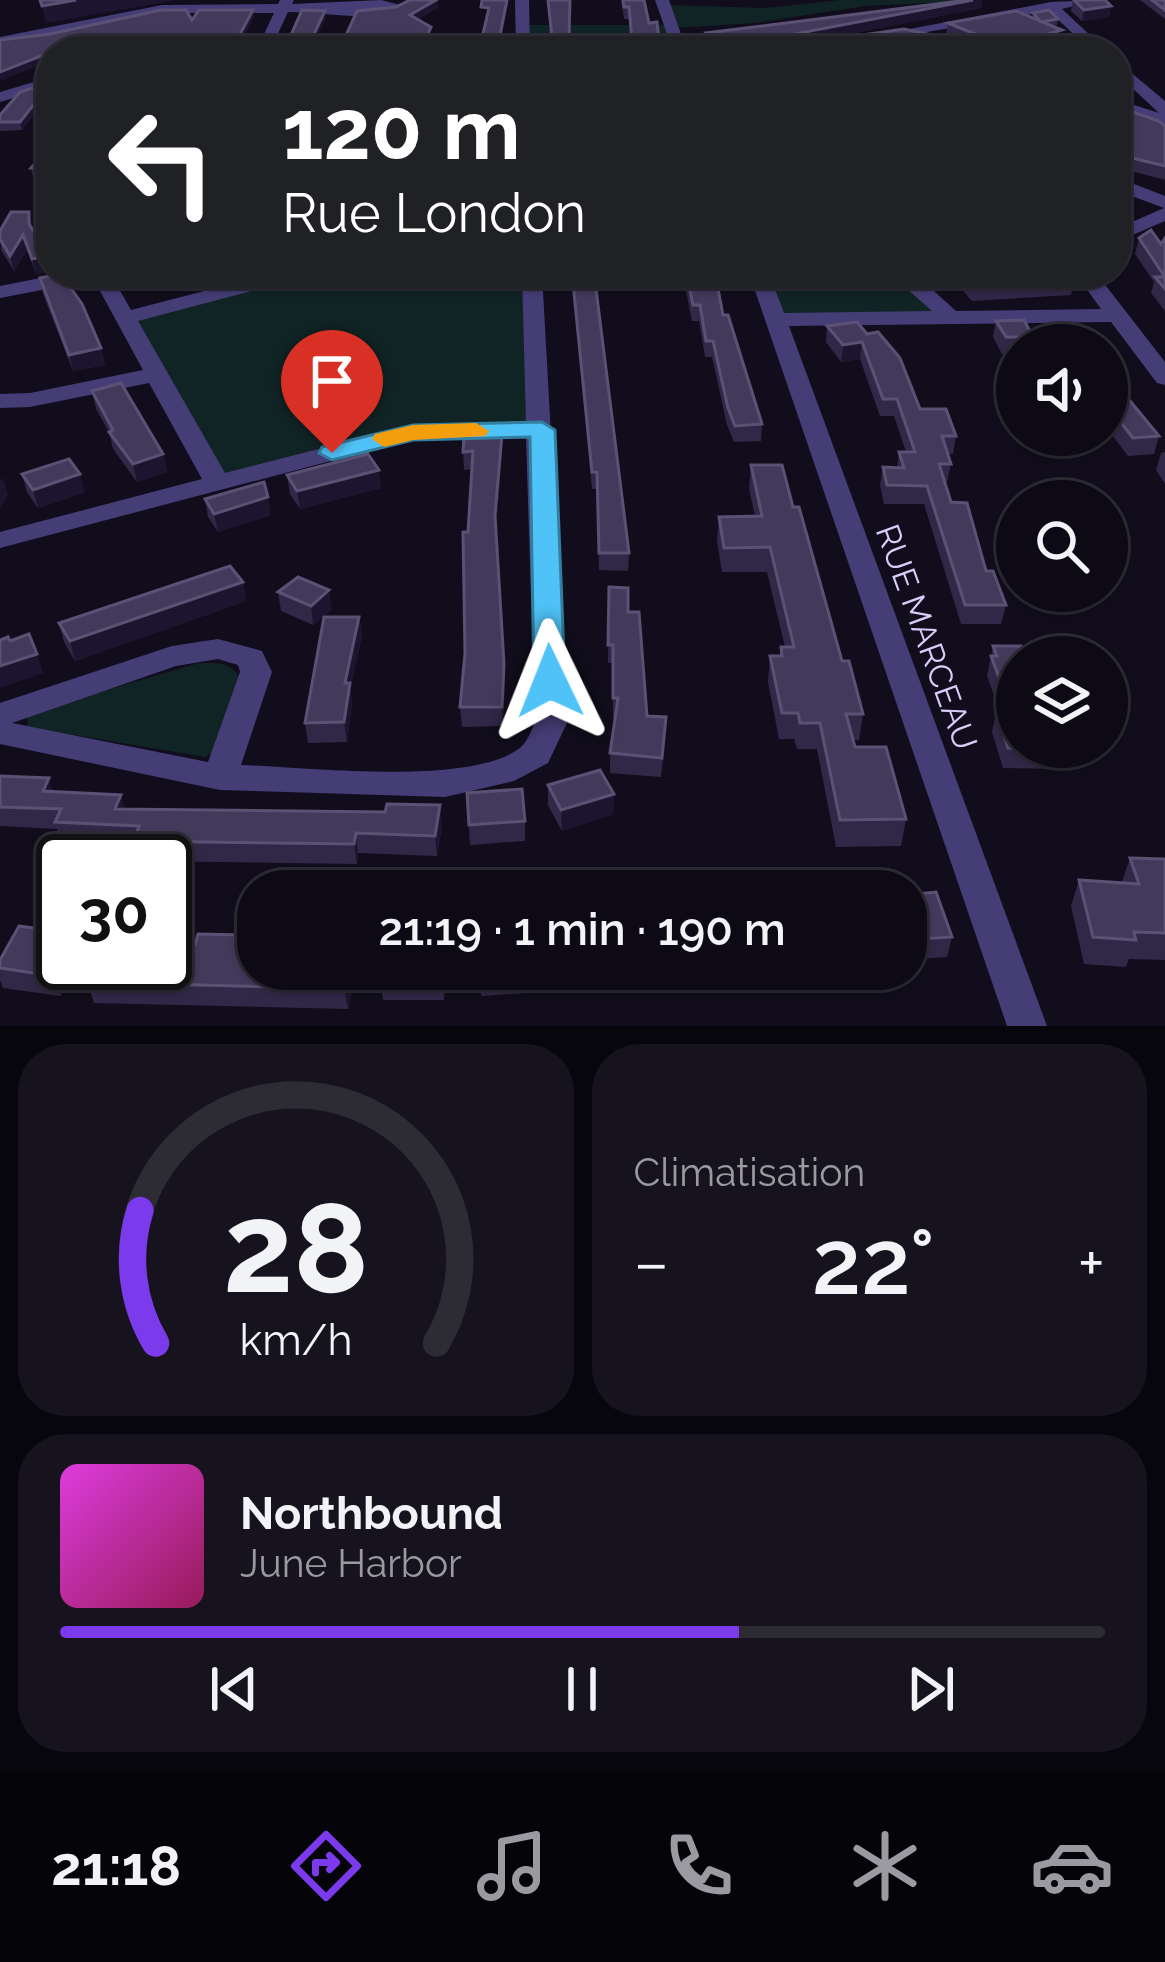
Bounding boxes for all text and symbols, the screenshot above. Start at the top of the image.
text: 120 m [282,80,521,179]
icon: left [84,84,240,240]
text: Rue London [282,181,586,245]
map controls [996,324,1128,768]
button: sound [996,324,1128,456]
pin [281,330,383,453]
icon: arrive [299,348,365,414]
button: search [996,480,1128,612]
street label: RUE MARCEAU [868,519,985,755]
position arrow [487,618,613,744]
button: layers [996,636,1128,768]
speed limit sign: 30 [36,834,192,990]
text: 21:19 · 1 min · 190 m [378,903,786,956]
text: Climatisation [634,1149,865,1195]
text: 28 [223,1175,369,1321]
text: 22° [812,1209,935,1315]
text: − [634,1224,669,1301]
text: + [1078,1224,1105,1301]
text: km/h [239,1315,352,1365]
text: Northbound [240,1487,503,1540]
text: June Harbor [240,1540,462,1586]
icon: previous [201,1656,267,1722]
icon: pause [549,1656,615,1722]
icon: next [898,1656,964,1722]
icon: directions [284,1824,368,1908]
icon: music [470,1824,554,1908]
icon: phone [657,1824,741,1908]
icon: climate [843,1824,927,1908]
icon: car [1030,1824,1114,1908]
text: 21:18 [51,1834,181,1898]

